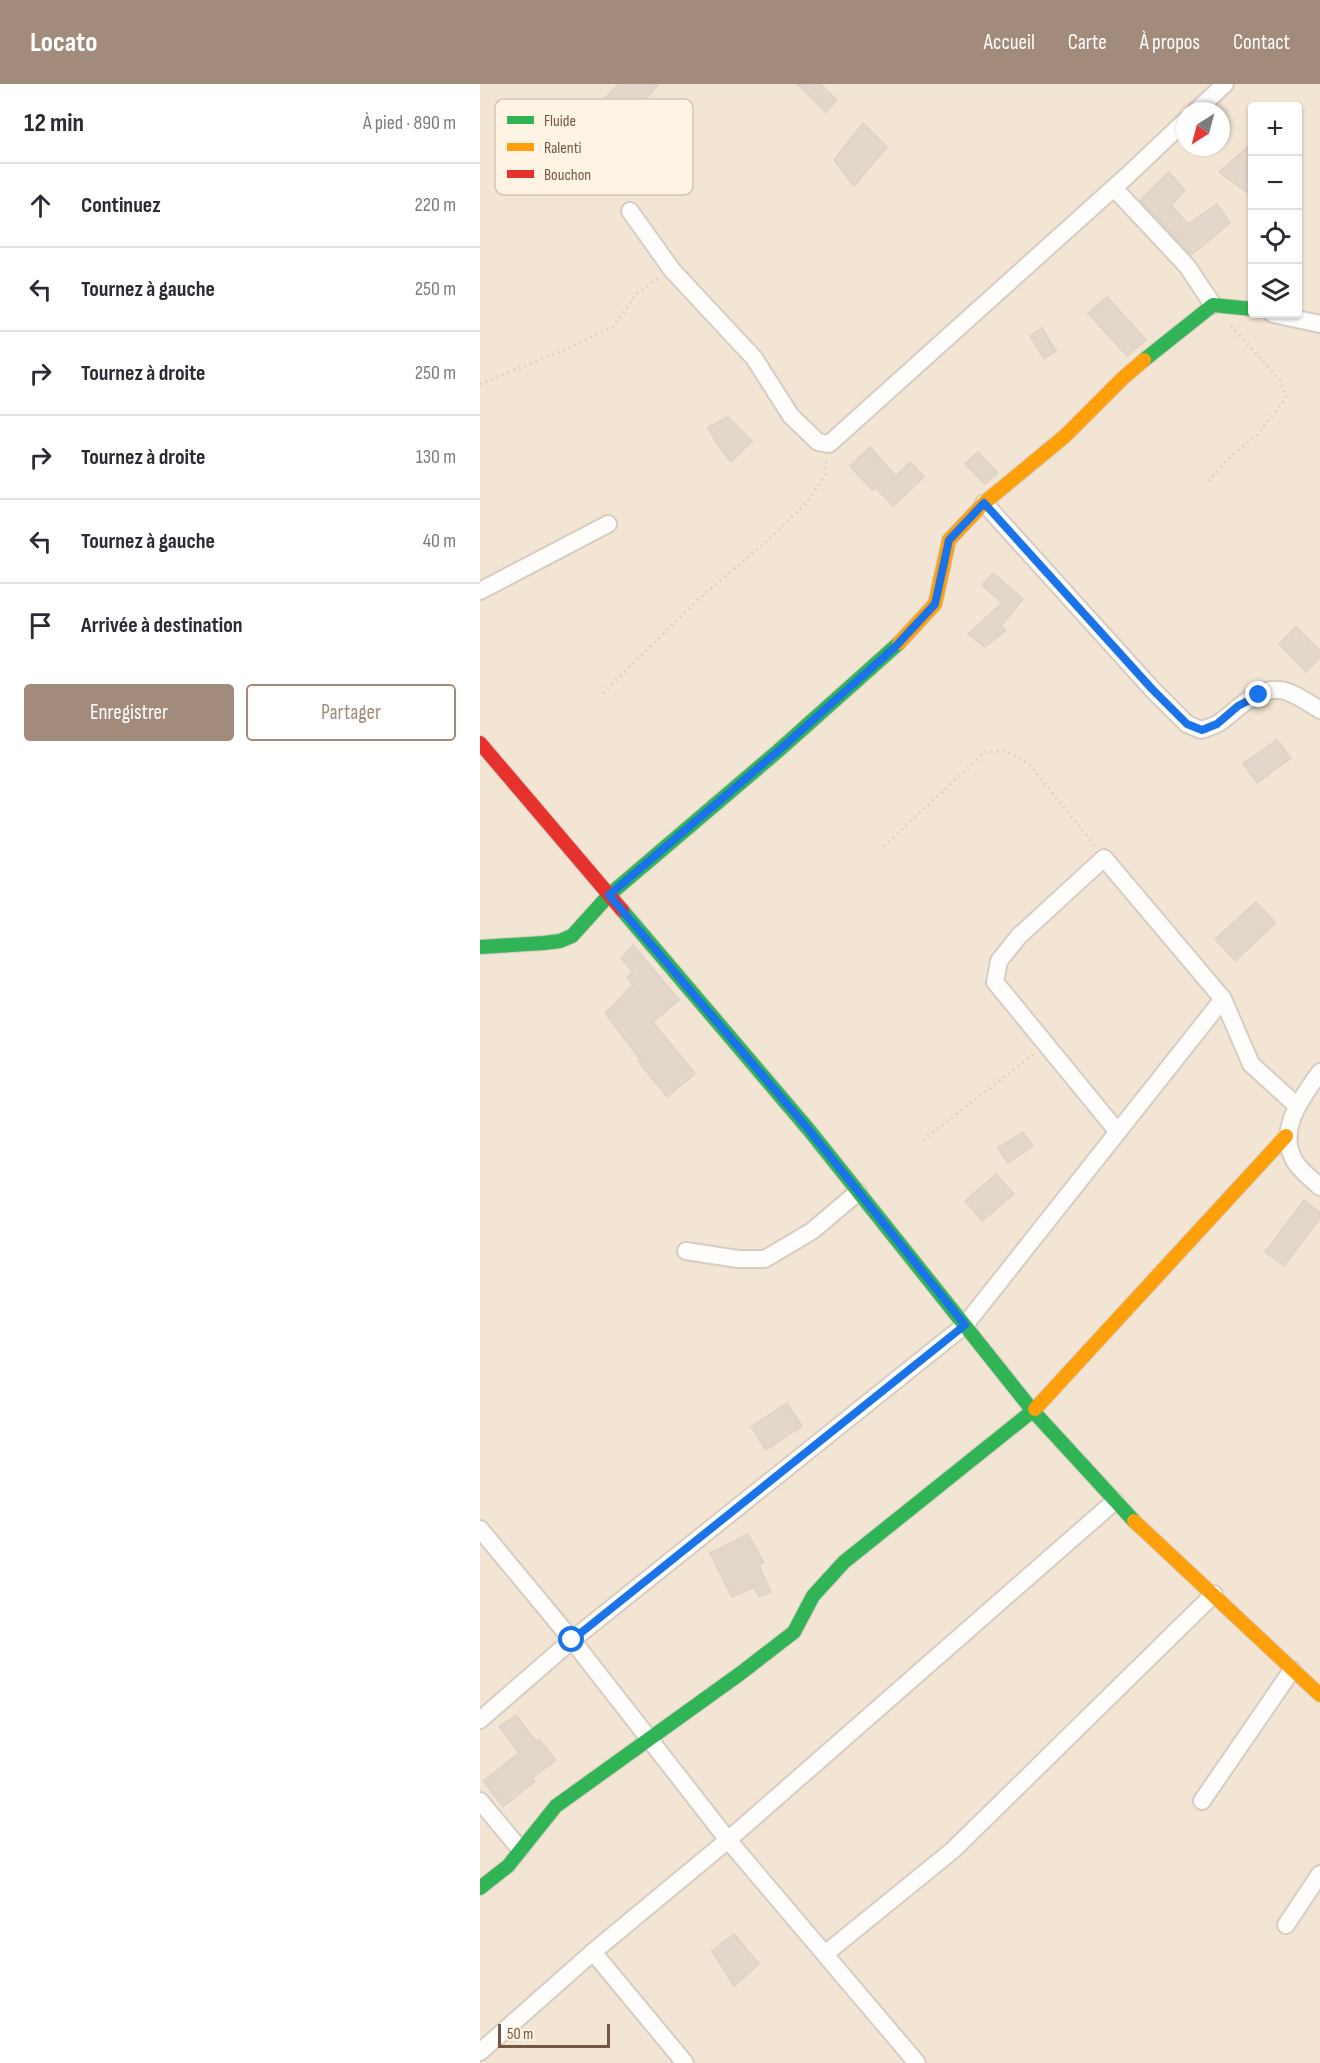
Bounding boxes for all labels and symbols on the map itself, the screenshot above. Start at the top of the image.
legend [495,99,693,195]
north arrow [1176,102,1230,156]
text: Fluide [544,112,576,131]
text: Ralenti [544,139,582,158]
text: Bouchon [544,166,591,185]
route end [1245,681,1271,707]
route start [558,1626,584,1652]
scale bar [498,2021,610,2048]

